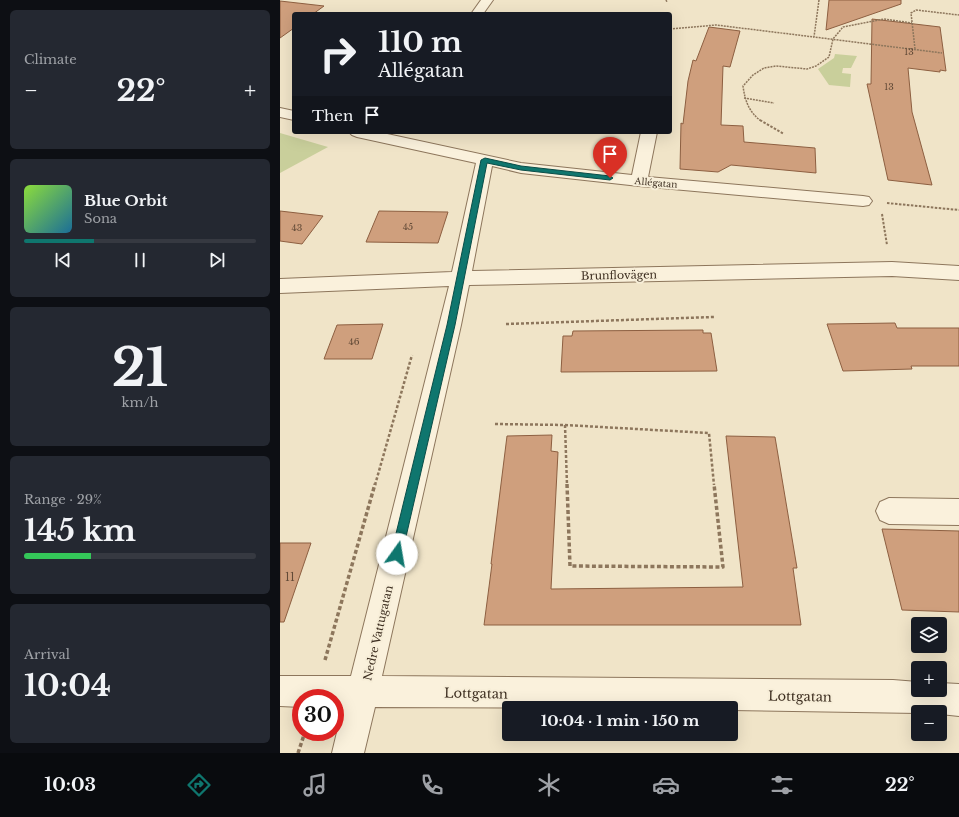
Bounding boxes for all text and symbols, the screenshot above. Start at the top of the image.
text: 110 m [378,25,462,60]
icon: right [312,28,364,80]
house number: 13 [904,46,914,57]
text: Climate [24,51,77,68]
text: Allégatan [378,60,464,82]
text: 22° [116,72,165,109]
text: − [24,77,38,104]
text: + [244,77,256,104]
house number: 13 [884,81,894,92]
icon: arrive [361,104,383,126]
text: Then [312,106,353,125]
pin [593,137,627,178]
icon: arrive [599,143,621,165]
street label: Allégatan [633,175,678,190]
text: Blue Orbit [84,191,167,210]
text: Sona [84,210,117,227]
house number: 45 [403,221,413,232]
house number: 43 [292,222,302,233]
icon: previous [52,249,74,271]
icon: pause [129,249,151,271]
icon: next [206,249,228,271]
street label: Brunflovägen [581,267,658,283]
text: 21 [112,336,168,400]
house number: 46 [348,336,360,347]
text: km/h [122,394,158,411]
text: Range · 29% [24,491,102,508]
text: 145 km [24,512,136,549]
position arrow [376,533,418,575]
house number: 11 [285,570,295,584]
street label: Nedre Vattugatan [360,584,396,682]
map controls [911,617,947,741]
button: layers [911,617,947,653]
text: Arrival [24,646,70,663]
button: + [911,661,947,697]
text: 10:04 [24,667,111,704]
street label: Lottgatan [444,684,508,703]
street label: Lottgatan [768,687,832,706]
speed limit sign: 30 [292,689,344,741]
button: − [911,705,947,741]
text: 10:04 · 1 min · 150 m [541,711,699,730]
icon: directions [185,771,213,799]
icon: music [301,771,329,799]
icon: phone [418,771,446,799]
icon: climate [535,771,563,799]
icon: car [652,771,680,799]
icon: filters [768,771,796,799]
text: 10:03 [44,774,96,796]
text: 22° [885,774,915,796]

